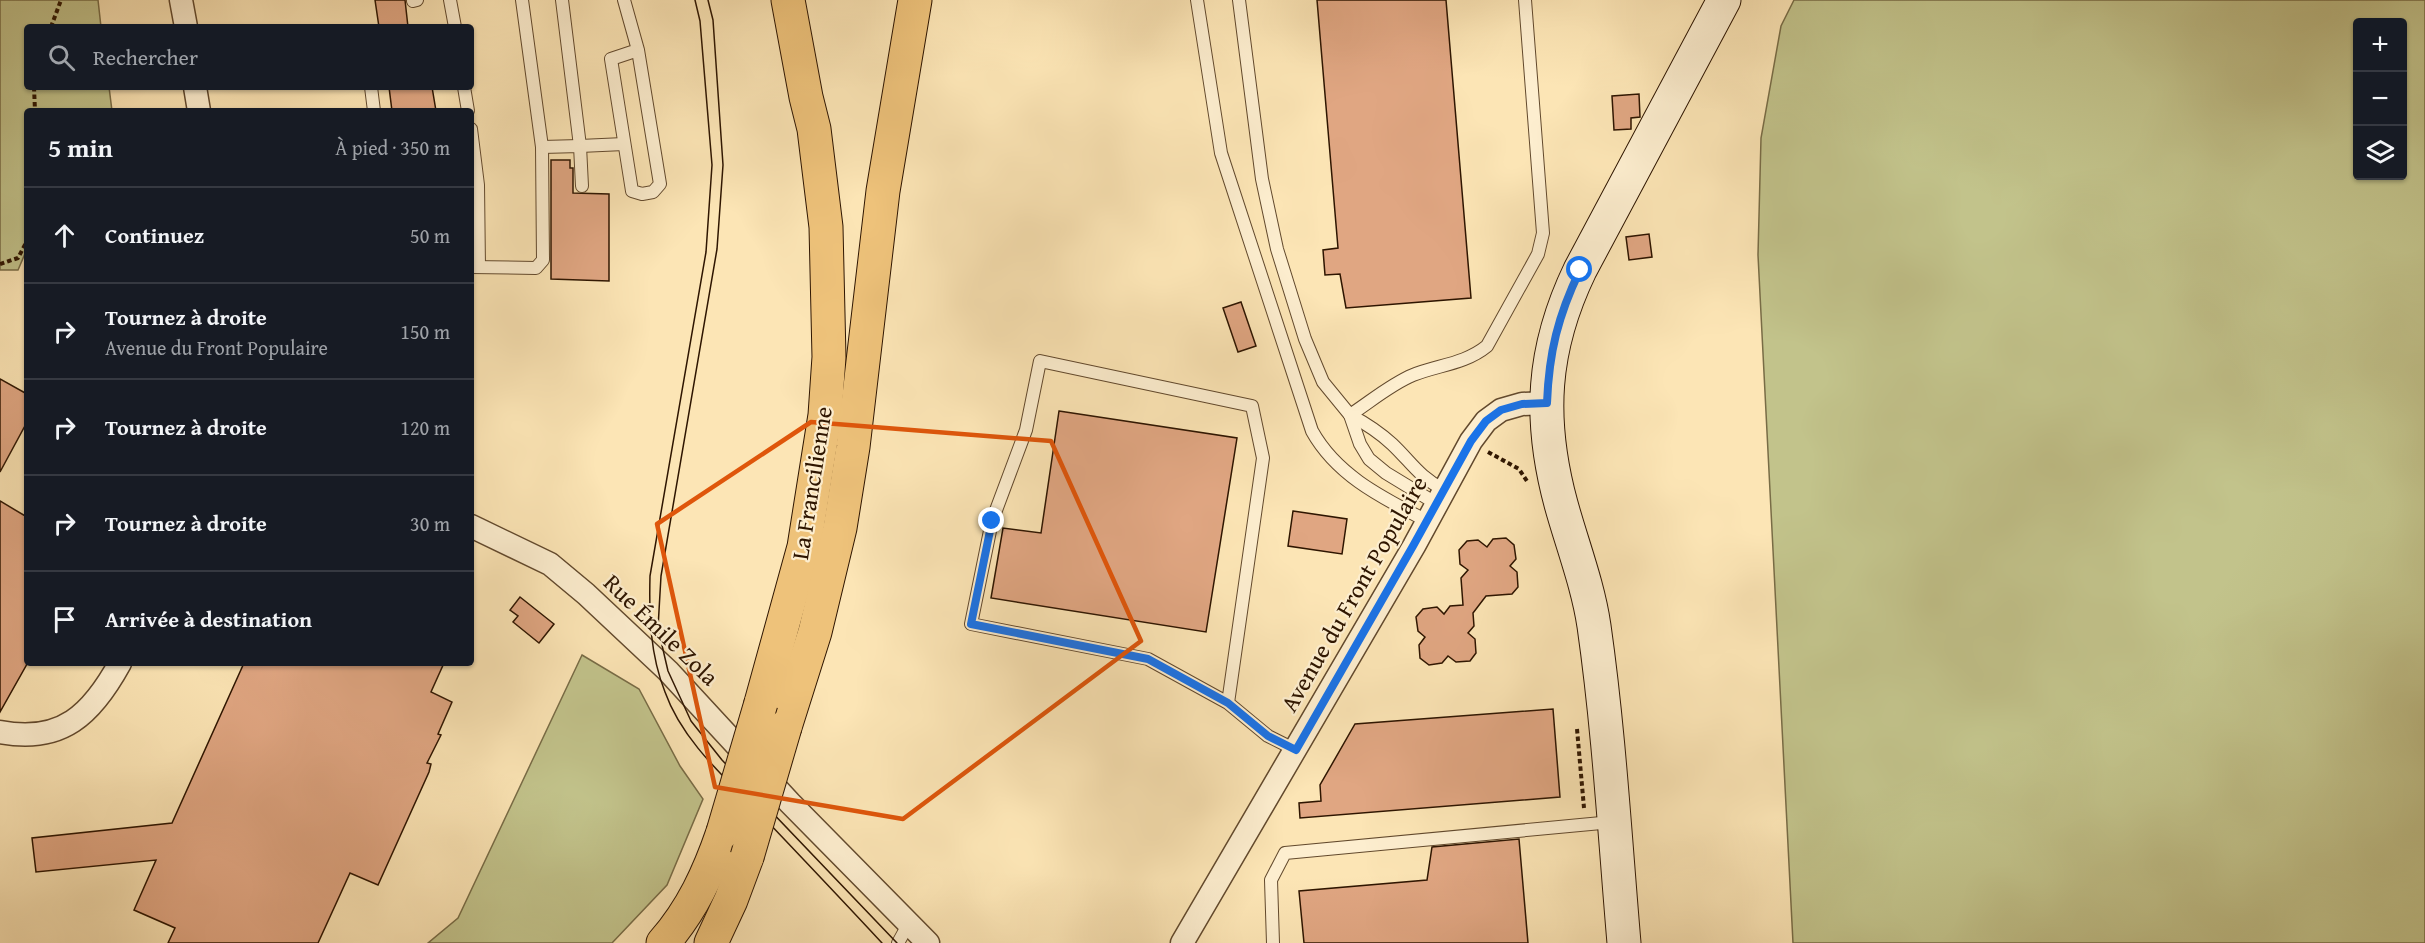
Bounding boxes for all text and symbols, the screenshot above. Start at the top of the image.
map controls [2353,18,2407,180]
button: + [2353,18,2407,72]
search box [24,24,474,90]
icon: search [45,41,78,74]
text: Rechercher [93,41,198,73]
button: − [2353,72,2407,126]
button: layers [2353,126,2407,180]
text: 5 min [48,128,113,167]
text: À pied · 350 m [335,133,450,162]
icon: ahead [48,219,81,252]
text: Continuez [105,219,204,251]
text: 50 m [410,221,450,250]
route start [1566,256,1592,282]
text: Tournez à droite [105,301,267,333]
icon: right [48,315,81,348]
text: 150 m [400,317,450,346]
text: Avenue du Front Populaire [105,333,328,362]
street label: La Francilienne [782,404,841,562]
icon: right [48,411,81,444]
text: Tournez à droite [105,411,267,443]
text: 120 m [400,413,450,442]
street label: Avenue du Front Populaire [1272,469,1436,718]
icon: right [48,507,81,540]
text: Tournez à droite [105,507,267,539]
route end [978,507,1004,533]
text: 30 m [410,509,450,538]
street label: Rue Émile Zola [596,566,727,694]
icon: arrive [48,603,81,636]
text: Arrivée à destination [105,603,312,635]

